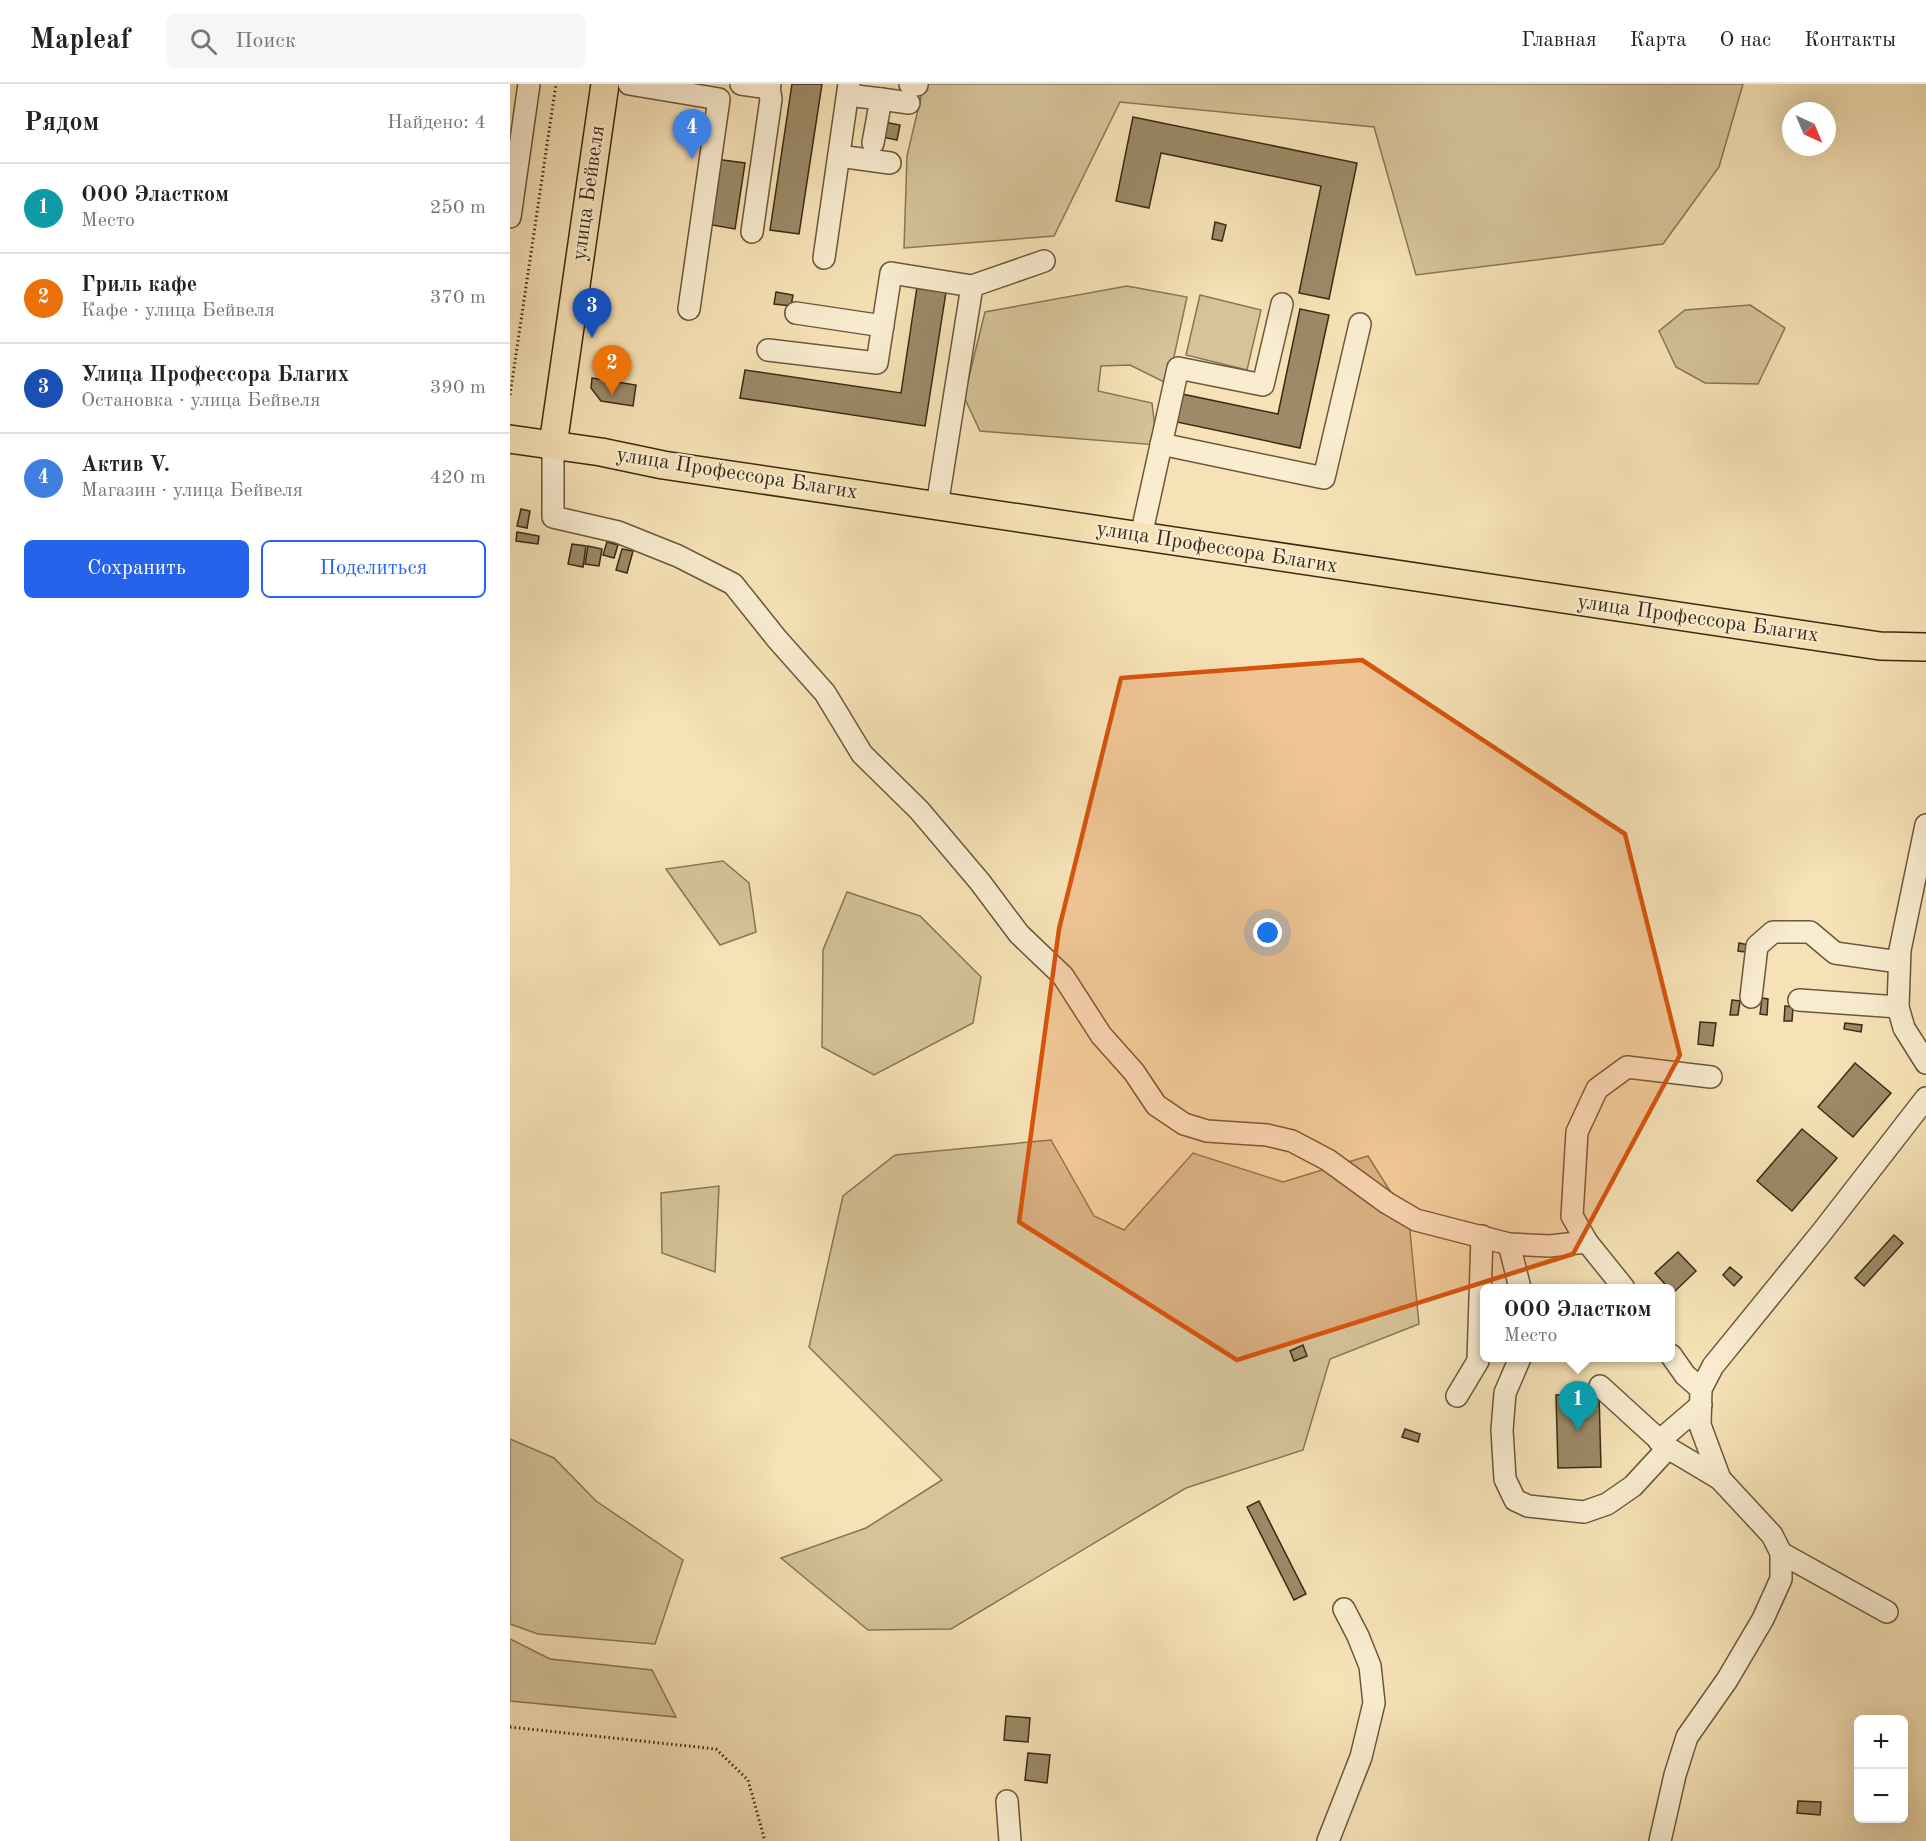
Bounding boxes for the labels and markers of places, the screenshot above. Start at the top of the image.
pin: 4 [672,110,711,159]
pin: 3 [572,288,611,338]
pin: 2 [592,346,632,395]
pin: 1 [1558,1382,1598,1431]

